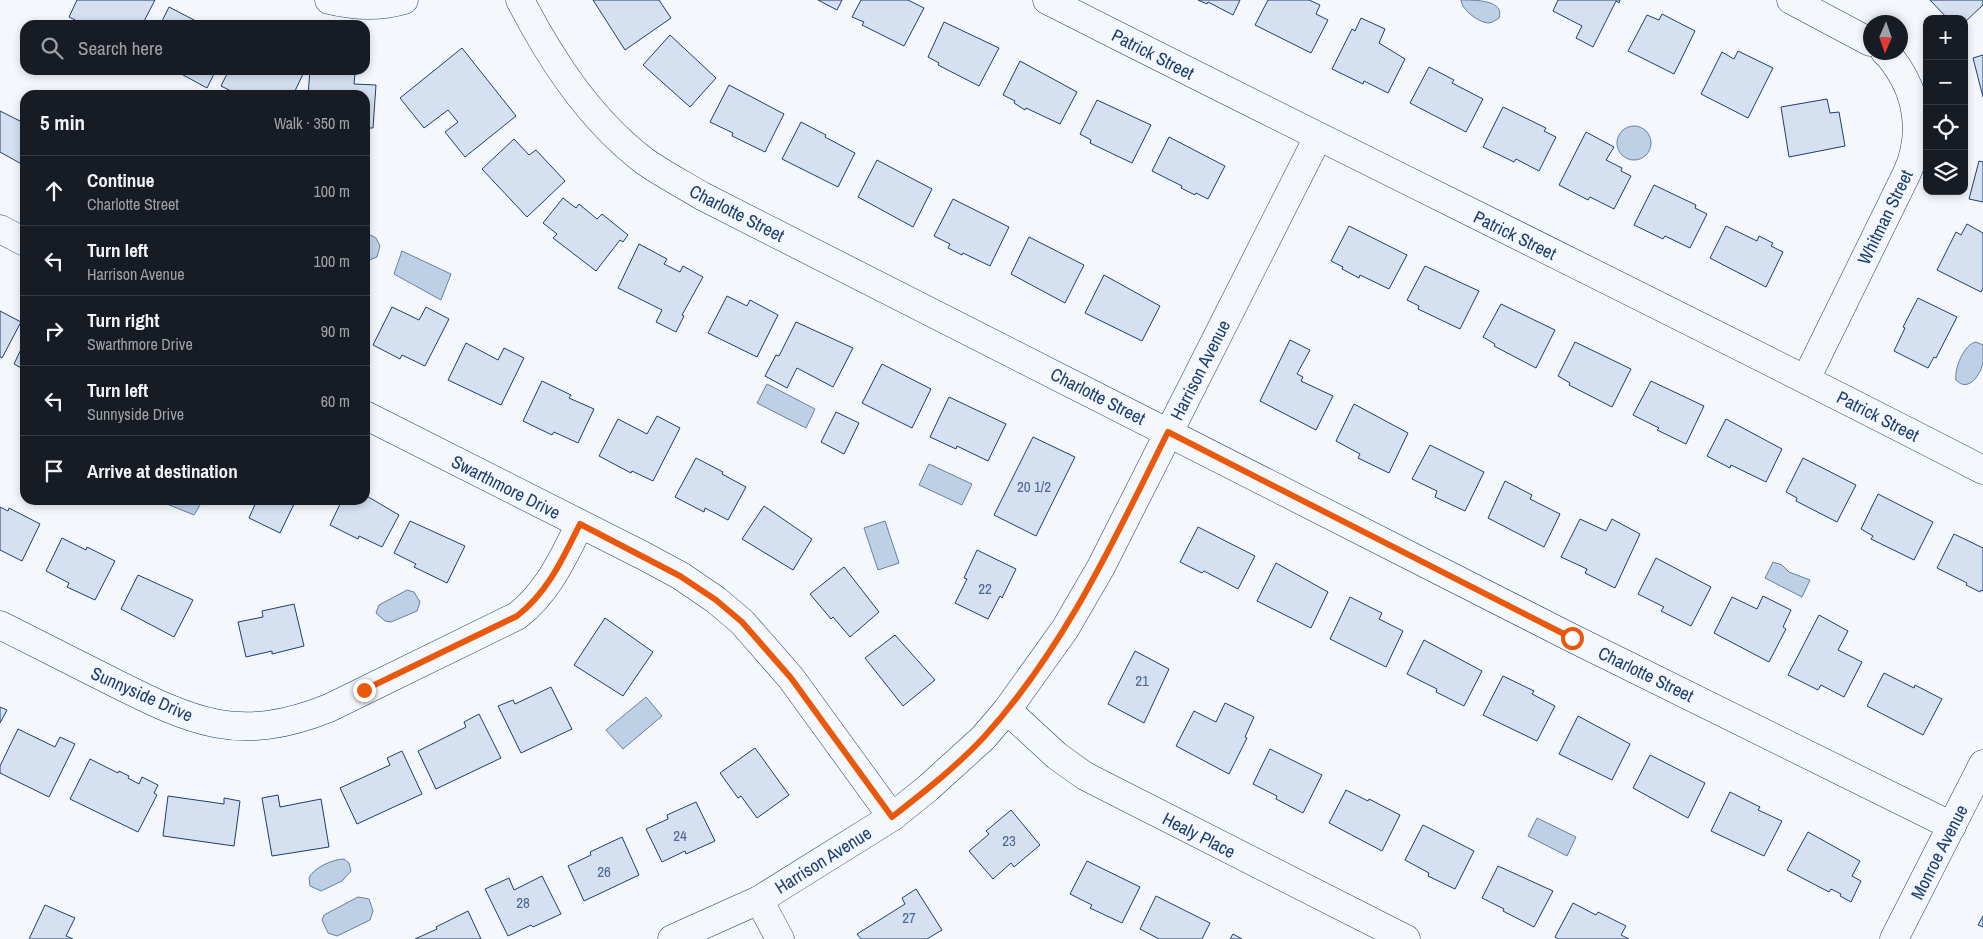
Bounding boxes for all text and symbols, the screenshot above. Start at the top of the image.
north arrow [1863,15,1908,60]
map controls [1923,15,1968,195]
button: + [1923,15,1968,60]
search box [20,20,370,75]
street label: Patrick Street [1107,23,1199,85]
icon: search [38,34,66,62]
text: Search here [78,35,163,61]
button: − [1923,60,1968,105]
button: locate [1923,105,1968,150]
text: 5 min [40,108,85,137]
text: Walk · 350 m [274,112,350,134]
button: layers [1923,150,1968,195]
street label: Whitman Street [1851,165,1919,269]
text: Continue [87,167,155,193]
icon: ahead [40,177,68,205]
street label: Charlotte Street [685,178,789,248]
text: 100 m [314,180,350,202]
text: Charlotte Street [87,193,179,215]
street label: Patrick Street [1469,204,1561,266]
text: Turn left [87,237,148,263]
icon: left [40,247,68,275]
text: 100 m [314,250,350,272]
text: Harrison Avenue [87,263,185,285]
text: Turn right [87,307,159,333]
street label: Harrison Avenue [1164,315,1236,425]
icon: right [40,317,68,345]
text: 90 m [321,320,350,342]
text: Swarthmore Drive [87,333,193,355]
street label: Charlotte Street [1046,361,1150,431]
text: Turn left [87,377,148,403]
street label: Patrick Street [1832,385,1924,447]
icon: left [40,387,68,415]
text: 60 m [321,390,350,412]
text: Sunnyside Drive [87,403,184,425]
street label: Swarthmore Drive [447,449,565,525]
icon: arrive [40,457,68,485]
text: Arrive at destination [87,458,238,484]
house number: 20 1/2 [1017,476,1051,497]
house number: 22 [978,578,992,599]
route start [1561,627,1584,650]
street label: Charlotte Street [1594,640,1698,708]
street label: Sunnyside Drive [87,660,197,728]
house number: 21 [1135,670,1149,691]
route end [353,679,376,702]
street label: Monroe Avenue [1904,800,1974,904]
street label: Healy Place [1158,806,1240,864]
street label: Harrison Avenue [770,820,876,900]
house number: 24 [673,825,687,846]
house number: 23 [1002,830,1016,851]
house number: 26 [597,861,611,882]
house number: 28 [516,892,530,913]
house number: 27 [902,907,916,928]

